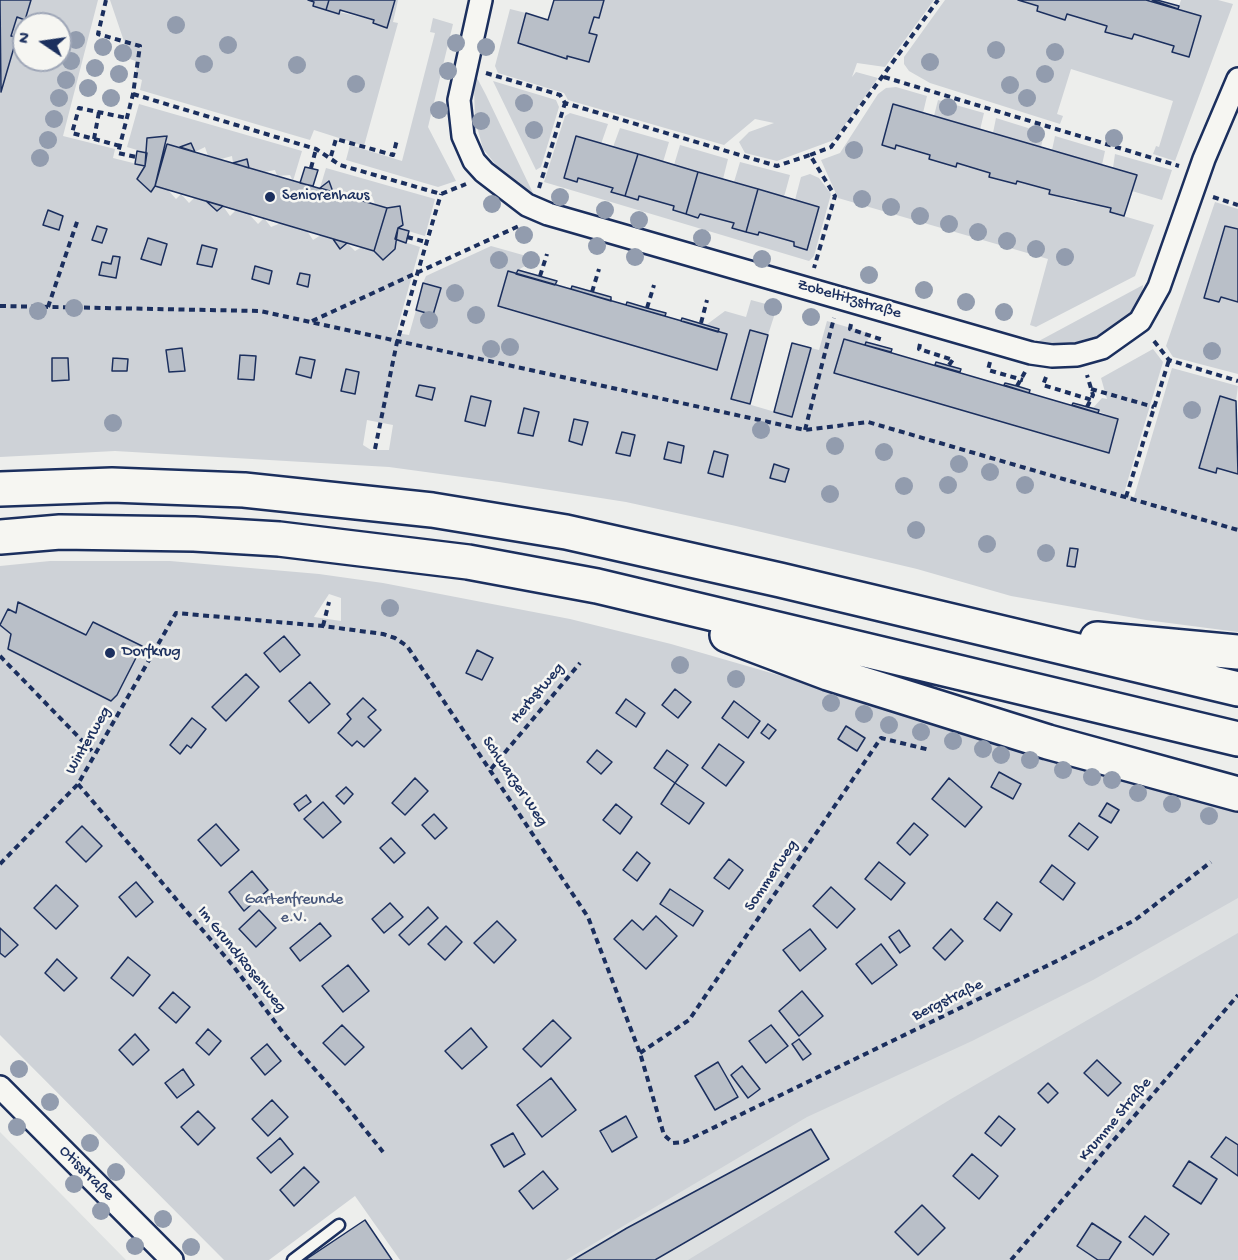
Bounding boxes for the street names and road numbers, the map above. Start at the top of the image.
street label: Zobeltitzstraße [795,276,903,324]
street label: Herbstweg [507,660,569,728]
street label: Winterweg [62,704,116,778]
street label: Schwarzer Weg [477,733,551,831]
street label: Sommerweg [741,837,803,915]
street label: Im Grund/Rosenweg [192,903,290,1017]
street label: Bergstraße [910,976,986,1026]
street label: Krumme Straße [1075,1074,1157,1166]
street label: Otisstraße [54,1142,118,1206]

